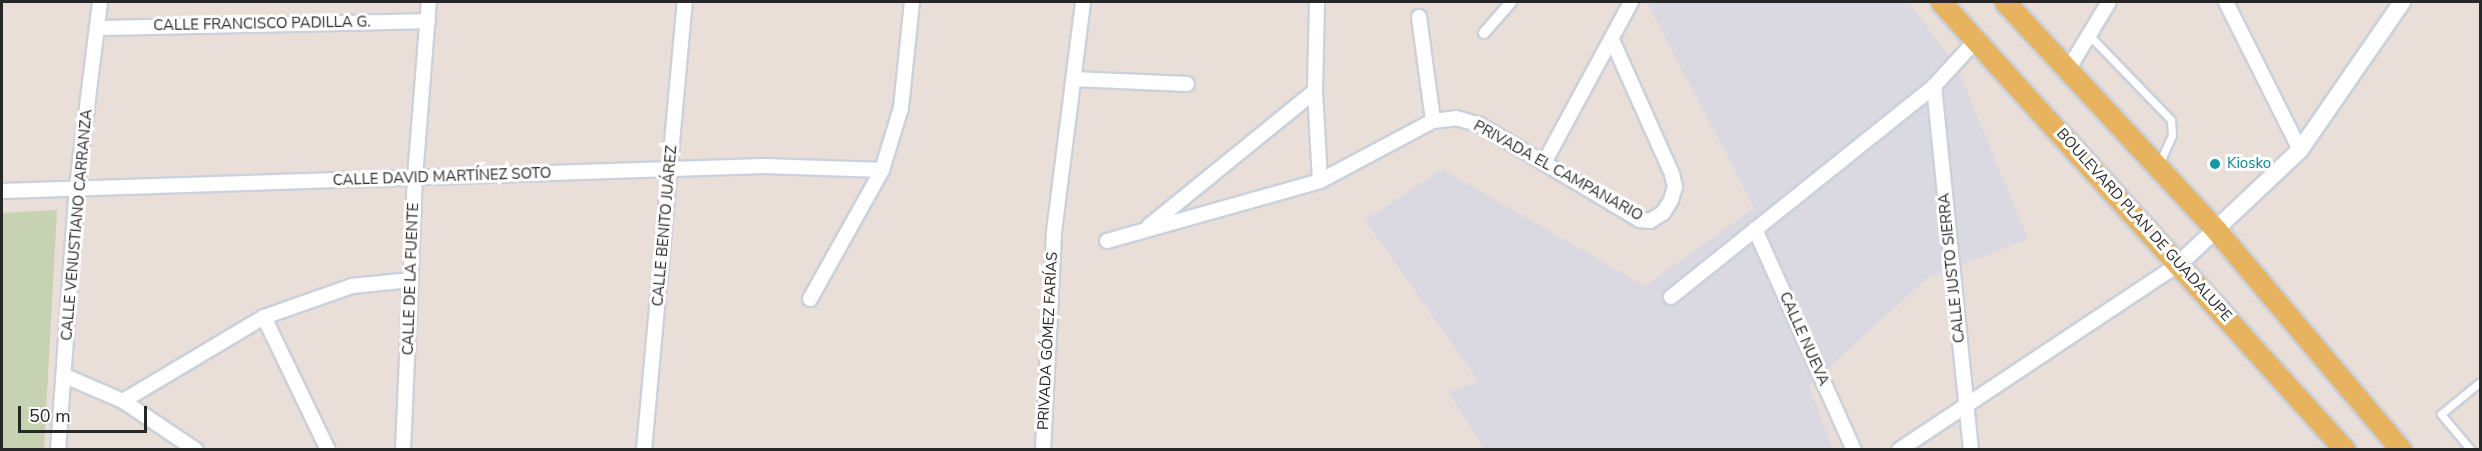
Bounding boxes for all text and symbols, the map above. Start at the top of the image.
street label: CALLE FRANCISCO PADILLA G. [153,13,371,35]
street label: CALLE VENUSTIANO CARRANZA [58,108,96,342]
street label: PRIVADA EL CAMPANARIO [1470,117,1646,225]
street label: BOULEVARD PLAN DE GUADALUPE [2053,125,2235,325]
street label: CALLE BENITO JUÁREZ [649,145,681,307]
place label: Kiosko [2227,155,2271,173]
marker: Kiosko [2208,157,2222,171]
street label: CALLE DAVID MARTÍNEZ SOTO [332,164,552,190]
street label: CALLE JUSTO SIERRA [1935,192,1969,344]
street label: CALLE DE LA FUENTE [399,202,423,356]
street label: PRIVADA GÓMEZ FARÍAS [1034,251,1062,431]
street label: CALLE NUEVA [1775,289,1833,389]
scale bar [21,394,150,432]
text: 50 m [29,404,71,428]

